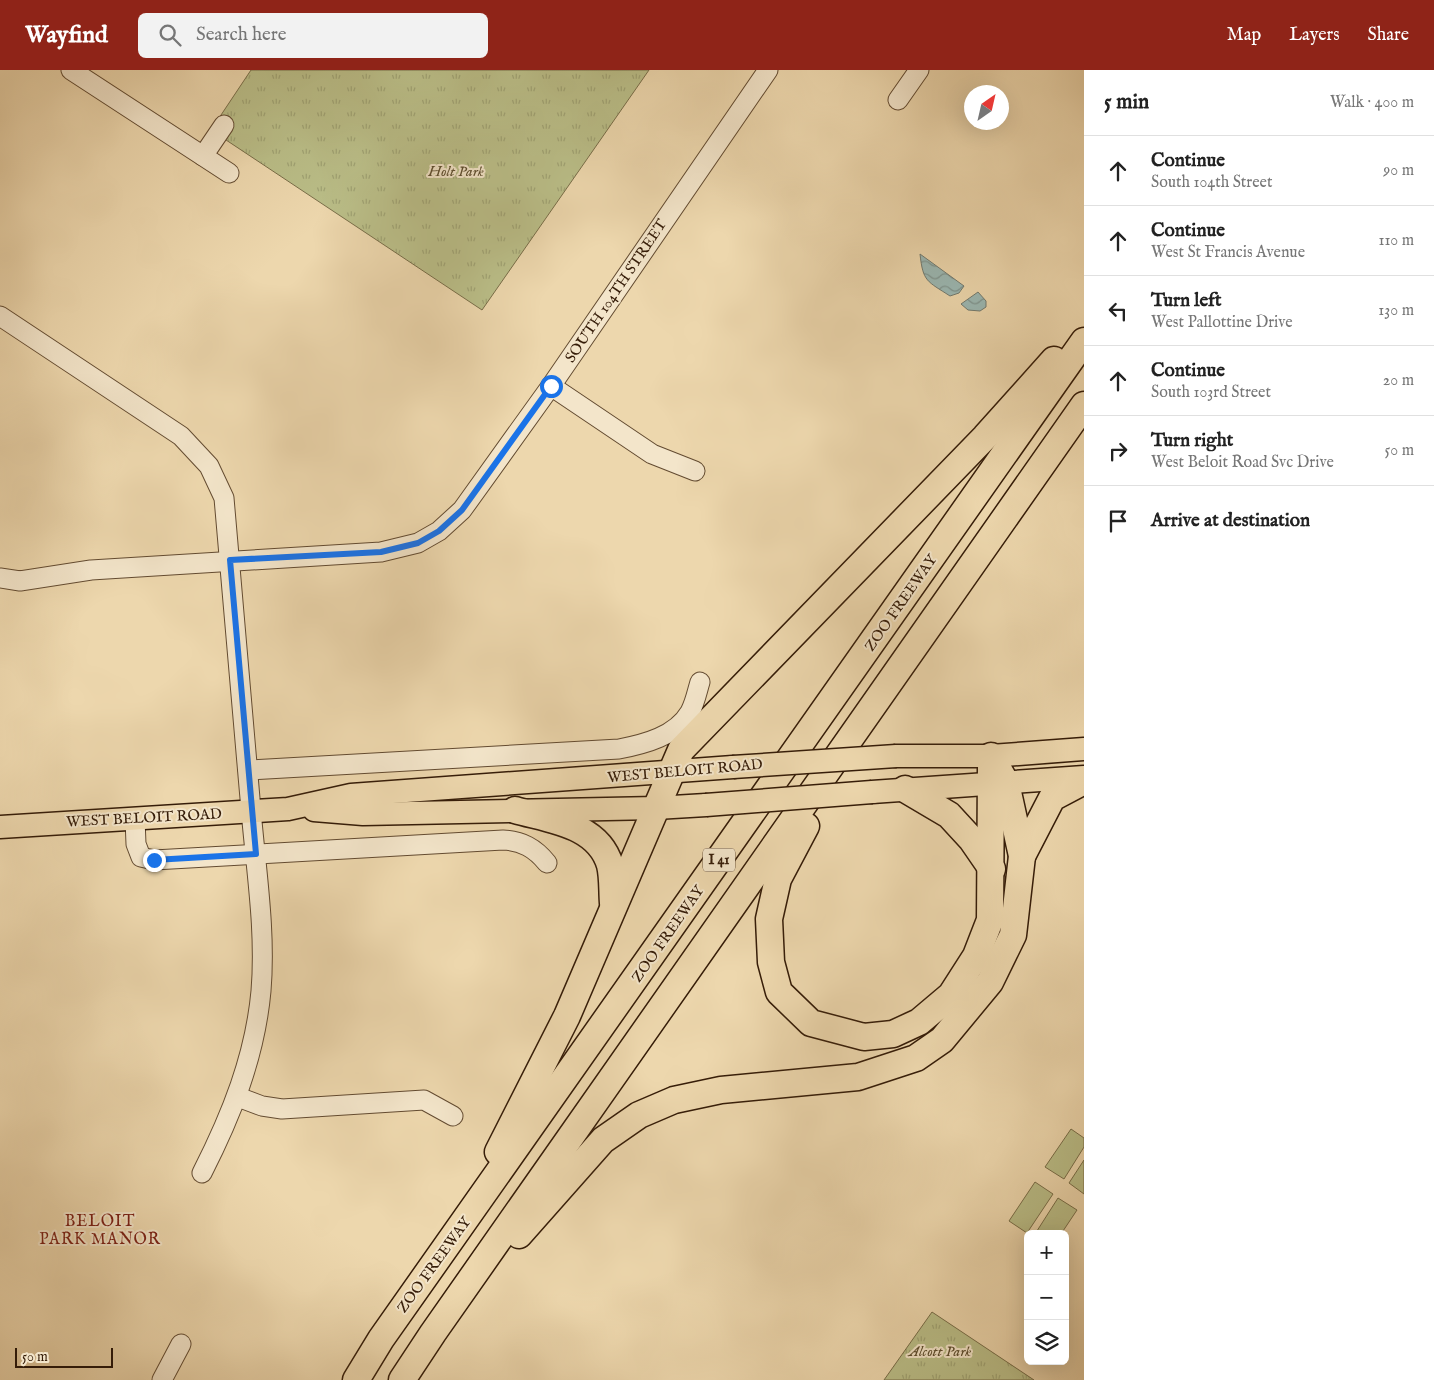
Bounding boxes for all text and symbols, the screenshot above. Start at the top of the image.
search box [138,13,488,58]
text: Wayfind [25,20,108,51]
icon: search [156,21,184,49]
text: Search here [196,23,286,47]
text: Map [1227,24,1261,47]
text: Layers [1289,24,1340,47]
text: Share [1368,24,1409,47]
north arrow [964,85,1009,130]
text: 5 min [1104,89,1149,116]
text: Walk · 400 m [1330,93,1414,113]
text: Continue [1151,149,1225,173]
icon: ahead [1104,157,1132,185]
text: 90 m [1383,161,1414,181]
park label: Holt Park [427,162,484,181]
text: South 104th Street [1151,173,1272,193]
street label: SOUTH 104TH STREET [561,216,671,366]
text: Continue [1151,219,1225,243]
icon: ahead [1104,227,1132,255]
text: 110 m [1378,231,1414,251]
text: West St Francis Avenue [1151,243,1305,263]
text: Turn left [1151,289,1222,313]
icon: left [1104,297,1132,325]
text: 130 m [1378,301,1414,321]
text: West Pallottine Drive [1151,313,1293,333]
text: Continue [1151,359,1225,383]
icon: ahead [1104,367,1132,395]
text: 20 m [1383,371,1414,391]
route start [540,375,563,398]
text: South 103rd Street [1151,383,1271,403]
text: Turn right [1151,429,1233,453]
icon: right [1104,437,1132,465]
text: 50 m [1385,441,1414,461]
text: West Beloit Road Svc Drive [1151,453,1334,473]
icon: arrive [1104,507,1132,535]
text: Arrive at destination [1151,509,1310,533]
street label: ZOO FREEWAY [861,550,942,655]
street label: WEST BELOIT ROAD [607,755,763,787]
street label: WEST BELOIT ROAD [66,804,222,832]
road number: I 41 [703,848,735,872]
route end [143,849,166,872]
street label: ZOO FREEWAY [628,881,709,986]
district label: BELOIT PARK MANOR [39,1212,161,1250]
street label: ZOO FREEWAY [393,1213,476,1317]
map controls [1024,1230,1069,1365]
button: + [1024,1230,1069,1275]
button: − [1024,1275,1069,1320]
button: layers [1024,1320,1069,1365]
park label: Alcott Park [907,1342,971,1361]
scale bar [15,1345,112,1368]
text: 50 m [22,1348,48,1366]

